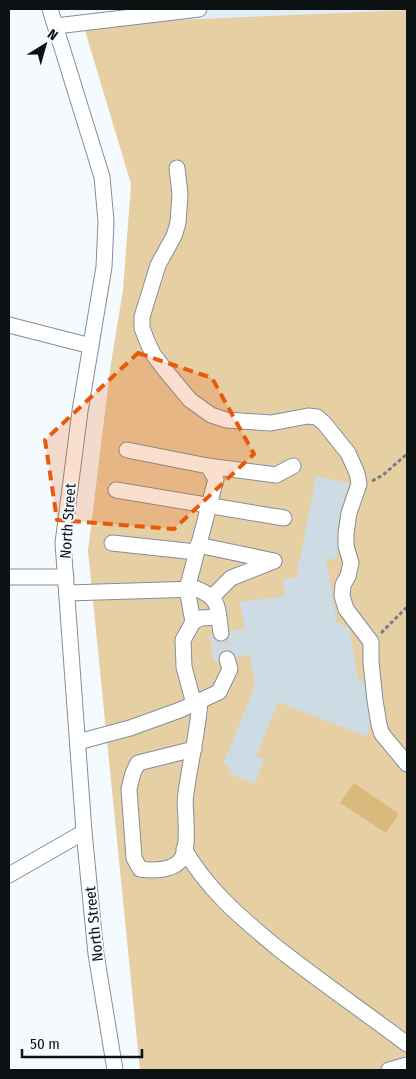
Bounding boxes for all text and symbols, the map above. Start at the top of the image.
north arrow [20,20,70,70]
text: N [44,26,61,44]
street label: North Street [56,483,80,559]
street label: North Street [81,885,107,962]
scale bar [22,1026,142,1058]
text: 50 m [30,1035,60,1053]

